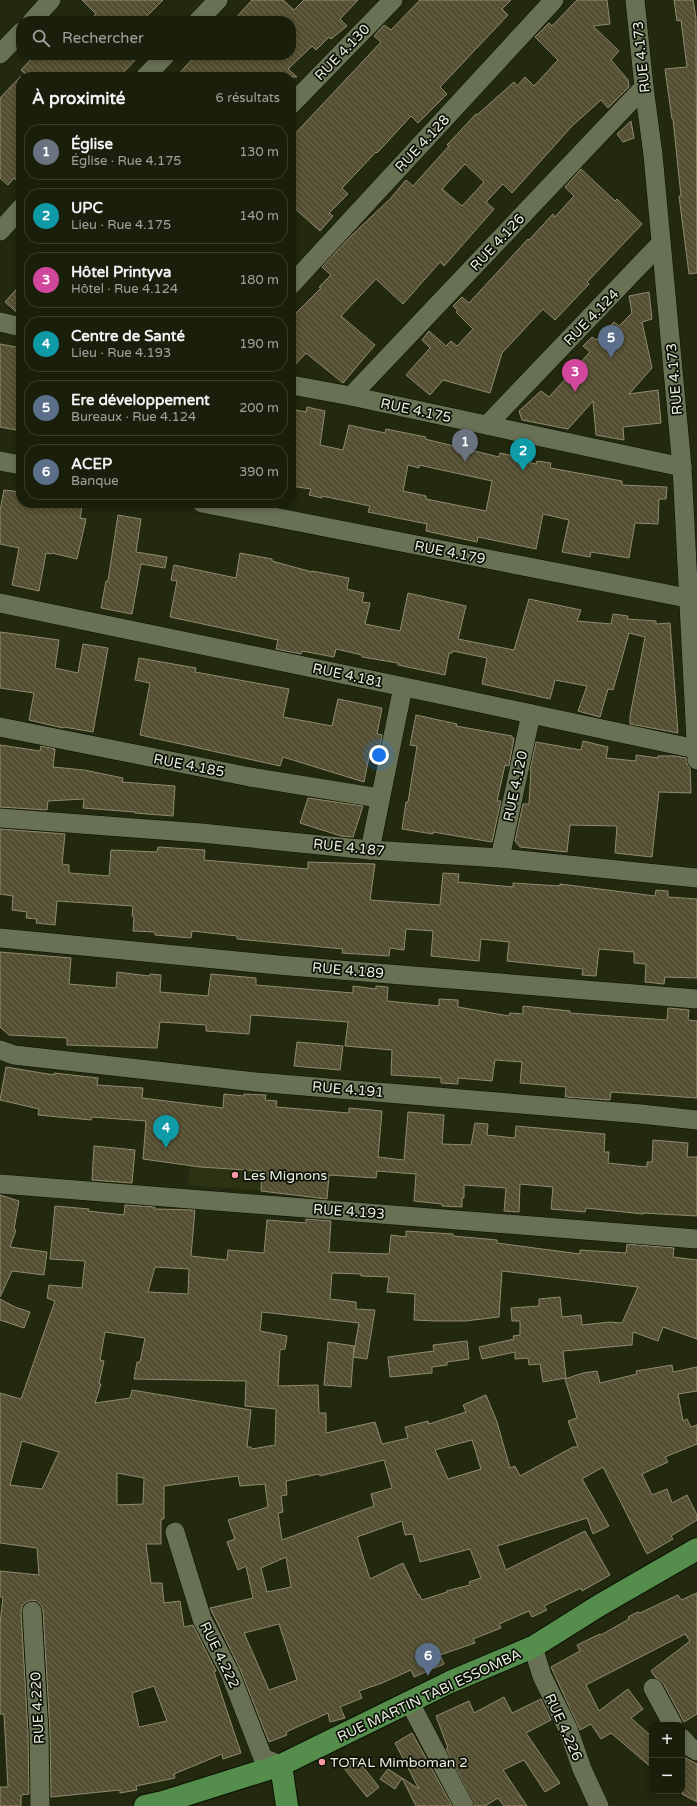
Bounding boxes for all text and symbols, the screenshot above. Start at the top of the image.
search box [16,16,296,60]
street label: RUE 4.130 [311,20,374,84]
street label: RUE 4.173 [629,20,654,94]
icon: search [30,27,52,49]
text: Rechercher [62,29,144,47]
text: À proximité [32,88,125,109]
text: 6 résultats [216,90,280,106]
street label: RUE 4.128 [392,111,453,175]
text: Église [71,135,113,153]
text: 1 [42,144,50,160]
text: 130 m [239,144,279,160]
text: Église · Rue 4.175 [71,153,181,169]
text: UPC [71,199,103,217]
text: 2 [42,208,50,224]
text: 140 m [239,208,279,224]
street label: RUE 4.126 [467,210,528,274]
text: Lieu · Rue 4.175 [71,217,171,233]
text: Hôtel Printyva [71,263,171,281]
text: 3 [42,272,50,288]
text: 180 m [239,272,279,288]
text: Hôtel · Rue 4.124 [71,281,178,297]
street label: RUE 4.124 [560,285,623,349]
pin: 5 [598,325,624,358]
text: Centre de Santé [71,327,185,345]
text: 4 [42,336,50,352]
text: 190 m [239,336,279,352]
street label: RUE 4.173 [663,342,686,416]
text: Lieu · Rue 4.193 [71,345,171,361]
pin: 3 [562,359,588,392]
text: Ere développement [71,391,210,409]
street label: RUE 4.175 [379,395,453,426]
text: 5 [42,400,50,416]
text: 200 m [239,400,279,416]
text: Bureaux · Rue 4.124 [71,409,196,425]
pin: 1 [452,429,478,462]
pin: 2 [510,438,536,471]
text: ACEP [71,455,112,473]
text: 6 [42,464,50,480]
text: 390 m [239,464,279,480]
text: Banque [71,473,119,489]
street label: RUE 4.179 [413,537,487,568]
street label: RUE 4.181 [311,660,385,691]
your location [369,745,389,765]
street label: RUE 4.120 [500,749,531,823]
street label: RUE 4.185 [152,750,226,781]
street label: RUE 4.187 [312,835,386,860]
street label: RUE 4.189 [311,959,385,982]
street label: RUE 4.191 [311,1078,385,1101]
pin: 4 [153,1115,179,1148]
place label: Les Mignons [243,1167,328,1184]
marker: Les Mignons [230,1170,240,1180]
street label: RUE 4.193 [312,1201,385,1222]
street label: RUE 4.222 [196,1619,243,1691]
pin: 6 [415,1643,441,1676]
street label: RUE MARTIN TABI ESSOMBA [334,1645,524,1746]
street label: RUE 4.220 [27,1671,48,1744]
street label: RUE 4.226 [541,1691,586,1764]
map controls [649,1722,685,1794]
button: + [649,1722,685,1758]
place label: TOTAL Mimboman 2 [330,1754,468,1771]
marker: TOTAL Mimboman 2 [317,1757,327,1767]
button: − [649,1758,685,1794]

